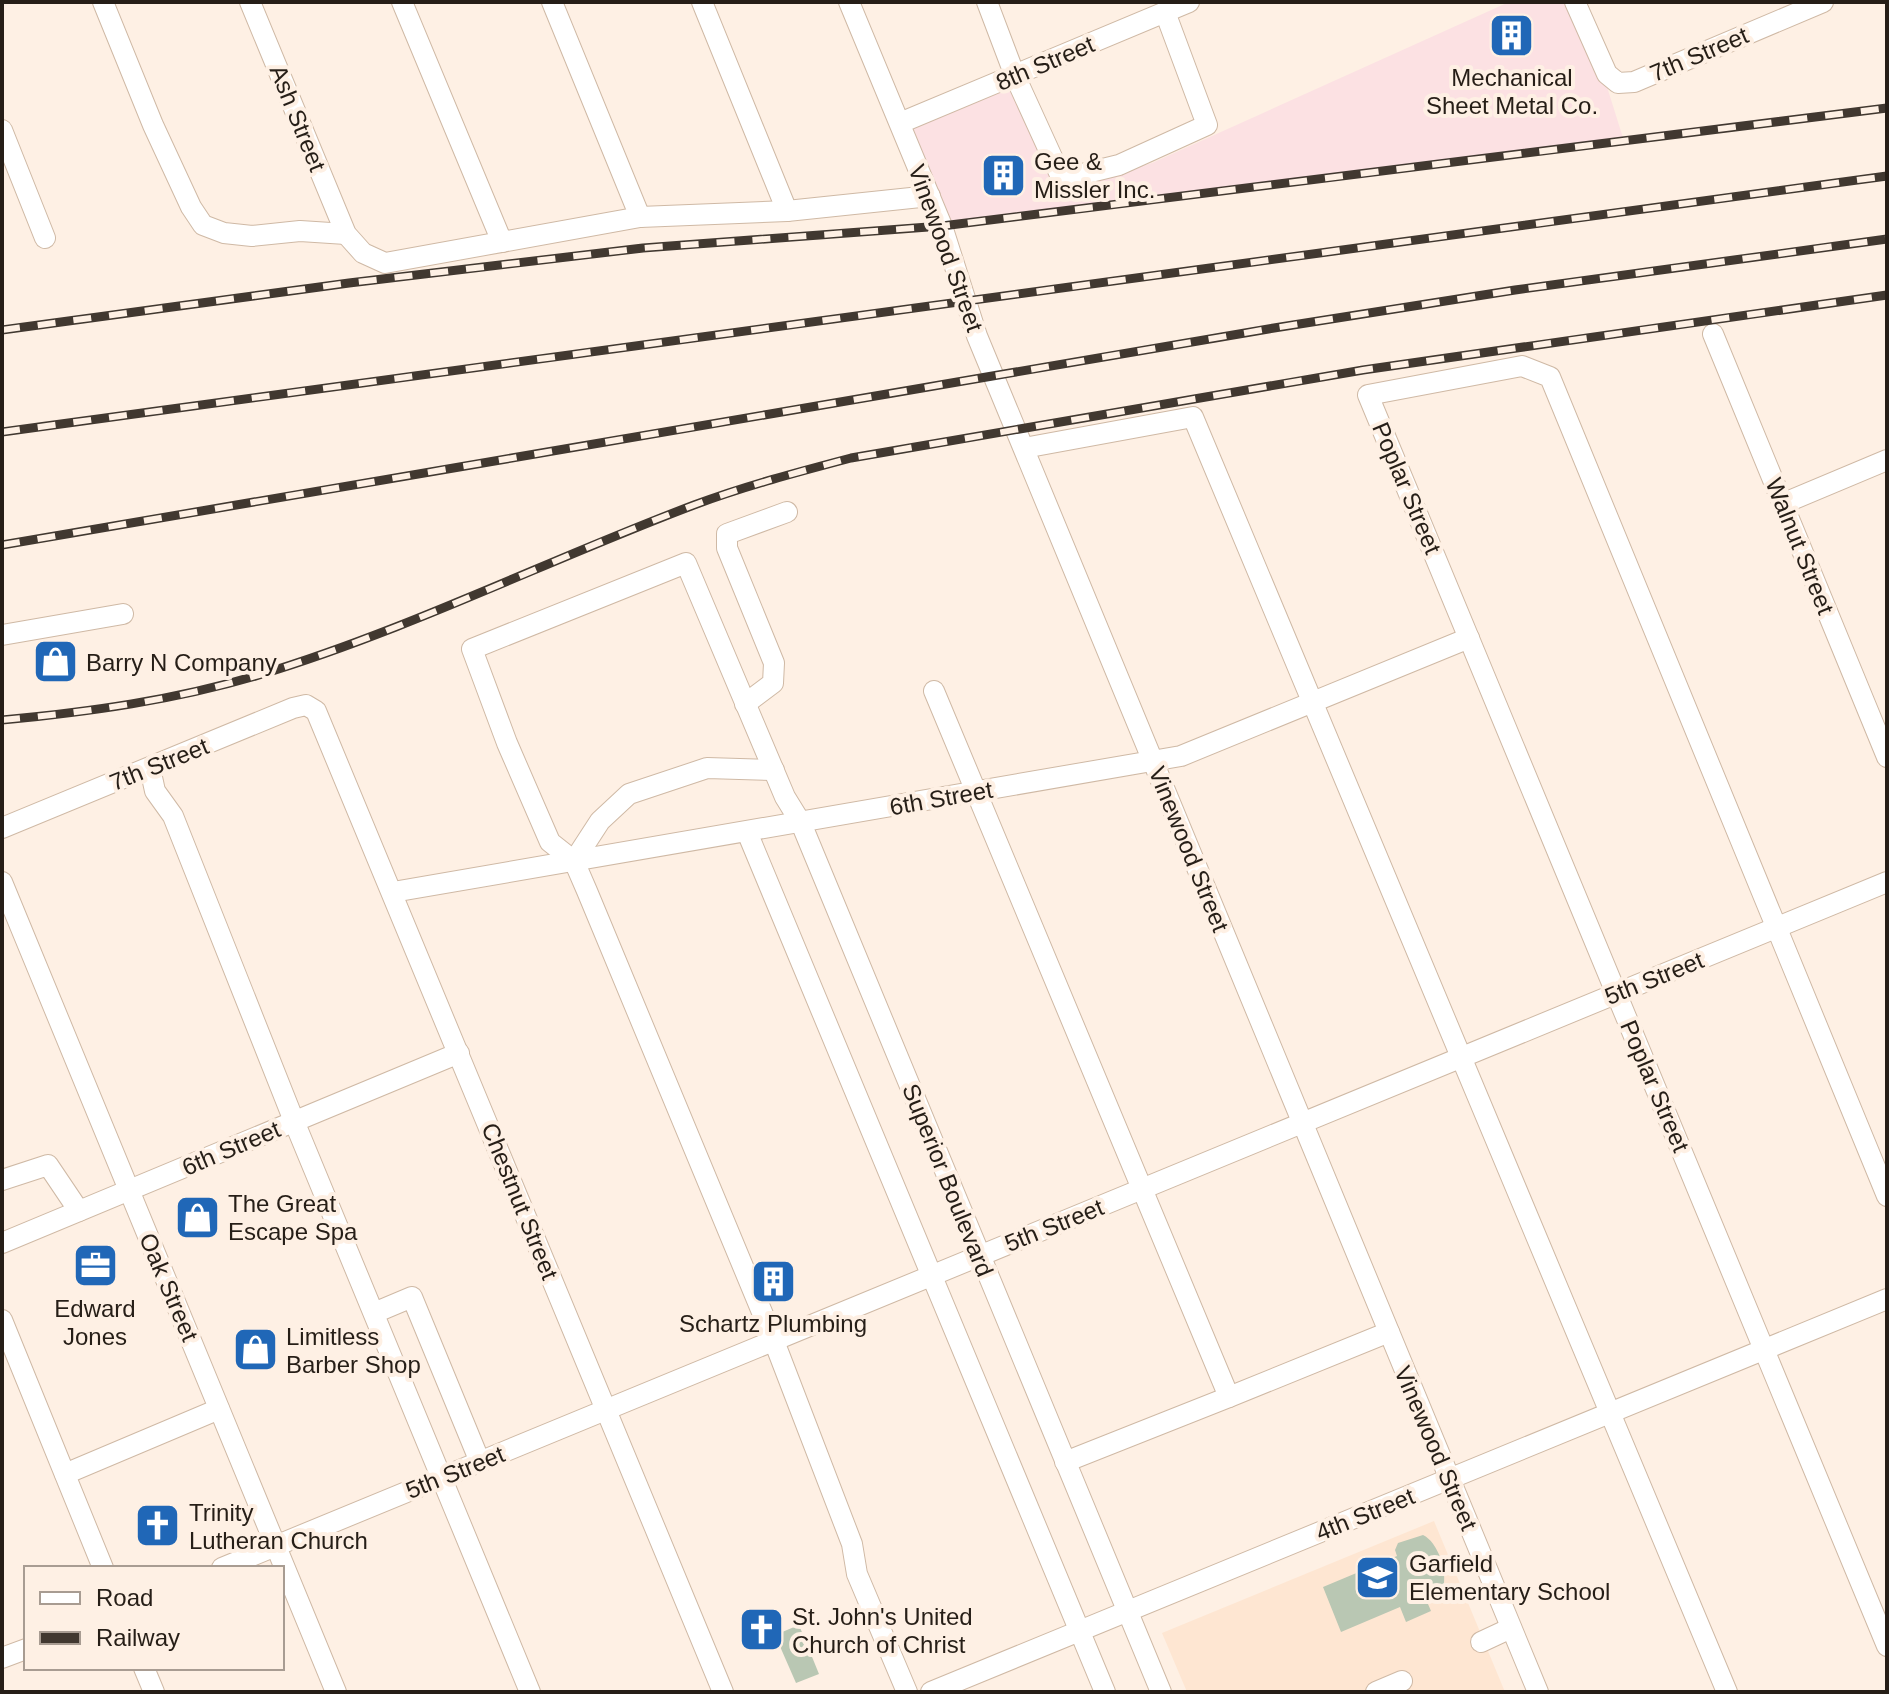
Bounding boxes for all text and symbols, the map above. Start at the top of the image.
building icon: Mechanical Sheet Metal Co. [1488,11,1536,59]
street label: 7th Street [1646,21,1752,87]
street label: 8th Street [992,30,1098,96]
street label: Ash Street [264,61,332,175]
place label: Mechanical Sheet Metal Co. [1426,64,1598,119]
place label: Gee & Missler Inc. [1034,148,1155,203]
building icon: Gee & Missler Inc. [979,151,1027,199]
street label: Vinewood Street [903,161,989,335]
street label: Poplar Street [1367,418,1447,558]
street label: Walnut Street [1760,474,1840,618]
shop icon: Barry N Company [31,638,79,686]
place label: Barry N Company [86,649,277,676]
street label: 7th Street [106,732,213,796]
street label: Vinewood Street [1144,762,1235,936]
street label: 6th Street [887,776,995,820]
street label: 5th Street [1601,946,1708,1010]
street label: Poplar Street [1615,1016,1695,1156]
street label: Superior Boulevard [897,1080,999,1280]
street label: 6th Street [178,1115,284,1181]
street label: Chestnut Street [476,1119,564,1284]
place label: The Great Escape Spa [228,1190,358,1245]
shop icon: The Great Escape Spa [173,1193,221,1241]
street label: 5th Street [1001,1193,1108,1257]
street label: Oak Street [134,1229,204,1345]
office icon: Edward Jones [71,1242,119,1290]
building icon: Schartz Plumbing [749,1257,797,1305]
place label: Edward Jones [54,1295,136,1350]
place label: Schartz Plumbing [679,1310,867,1337]
place label: Limitless Barber Shop [286,1323,421,1378]
shop icon: Limitless Barber Shop [231,1326,279,1374]
street label: Vinewood Street [1389,1362,1483,1534]
street label: 5th Street [402,1440,509,1504]
street label: 4th Street [1312,1482,1419,1546]
place label: Trinity Lutheran Church [189,1499,368,1554]
church icon: Trinity Lutheran Church [134,1502,182,1550]
place label: Garfield Elementary School [1409,1550,1610,1605]
school or university icon: Garfield Elementary School [1354,1553,1402,1601]
legend [24,1566,284,1670]
text: Road [96,1584,153,1611]
place label: St. John's United Church of Christ [792,1603,973,1658]
church icon: St. John's United Church of Christ [737,1606,785,1654]
text: Railway [96,1624,180,1651]

